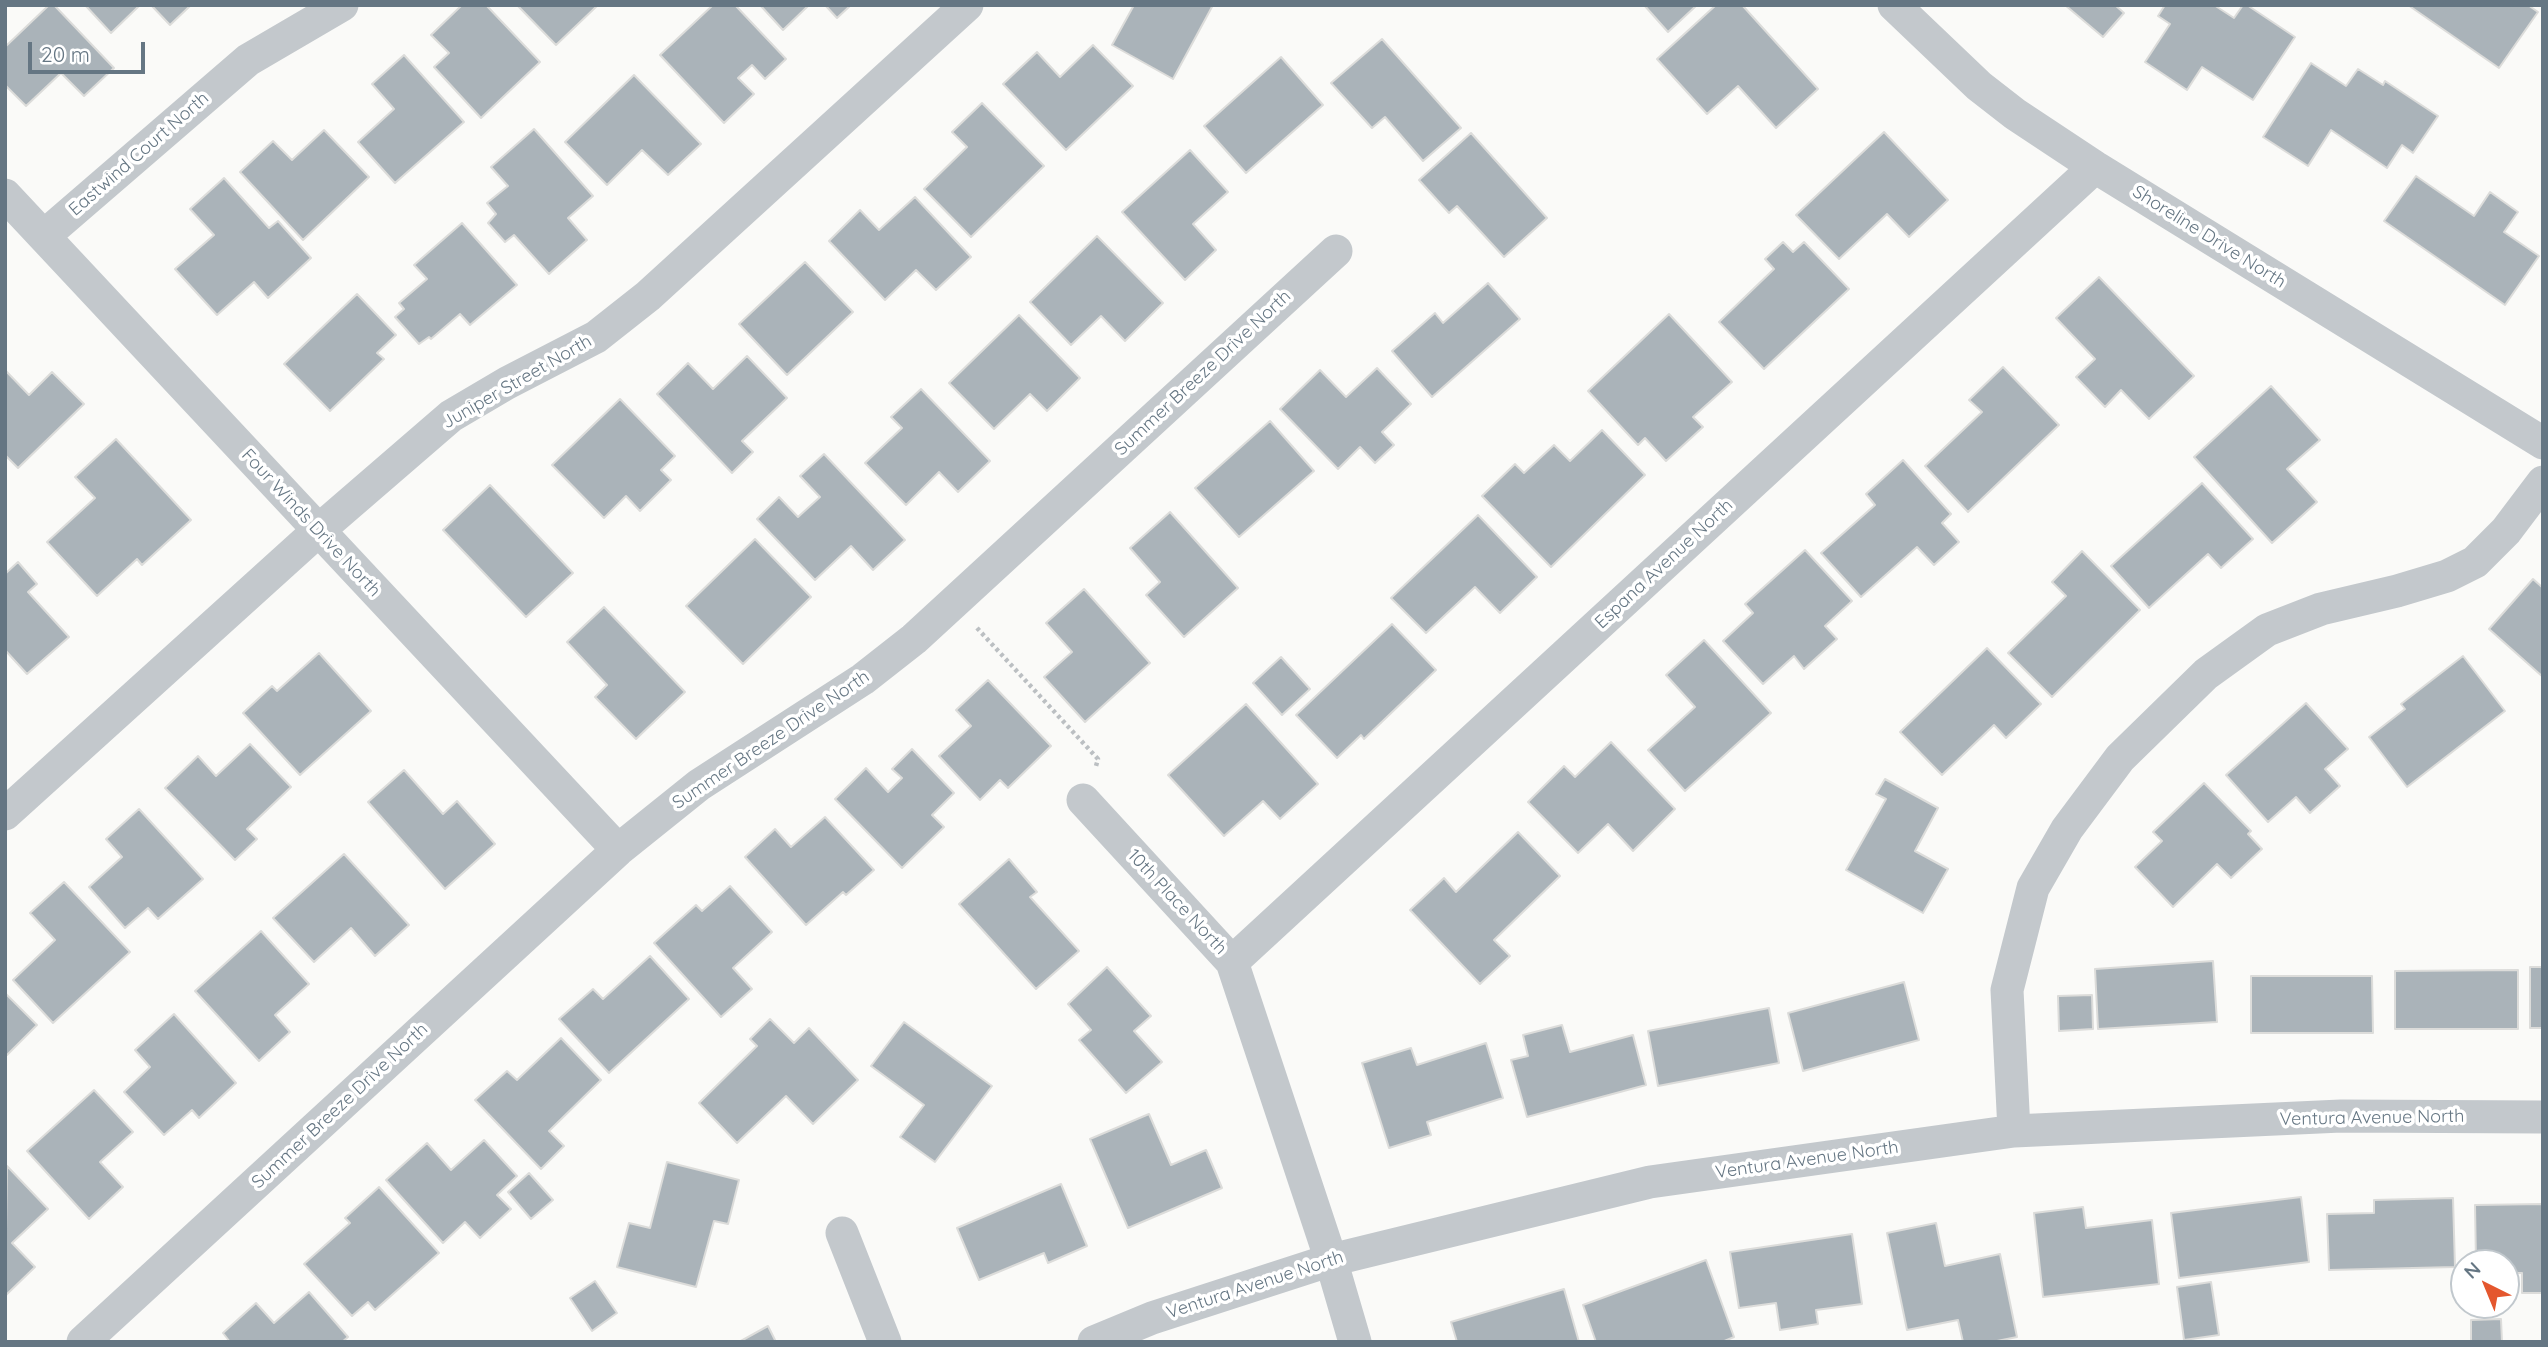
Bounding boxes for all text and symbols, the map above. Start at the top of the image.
scale bar [32,28,149,72]
text: 20 m [41,41,90,67]
street label: Eastwind Court North [65,87,213,221]
street label: Shoreline Drive North [2128,181,2290,293]
street label: Summer Breeze Drive North [1111,286,1295,460]
street label: Juniper Street North [438,330,596,434]
street label: Four Winds Drive North [237,445,385,601]
street label: Espana Avenue North [1591,495,1737,633]
street label: Summer Breeze Drive North [668,666,874,814]
street label: 10th Place North [1123,845,1231,959]
street label: Summer Breeze Drive North [248,1019,432,1193]
street label: Ventura Avenue North [2279,1106,2465,1130]
street label: Ventura Avenue North [1714,1136,1900,1184]
street label: Ventura Avenue North [1164,1246,1346,1324]
north arrow [2450,1249,2520,1319]
text: N [2459,1257,2485,1284]

